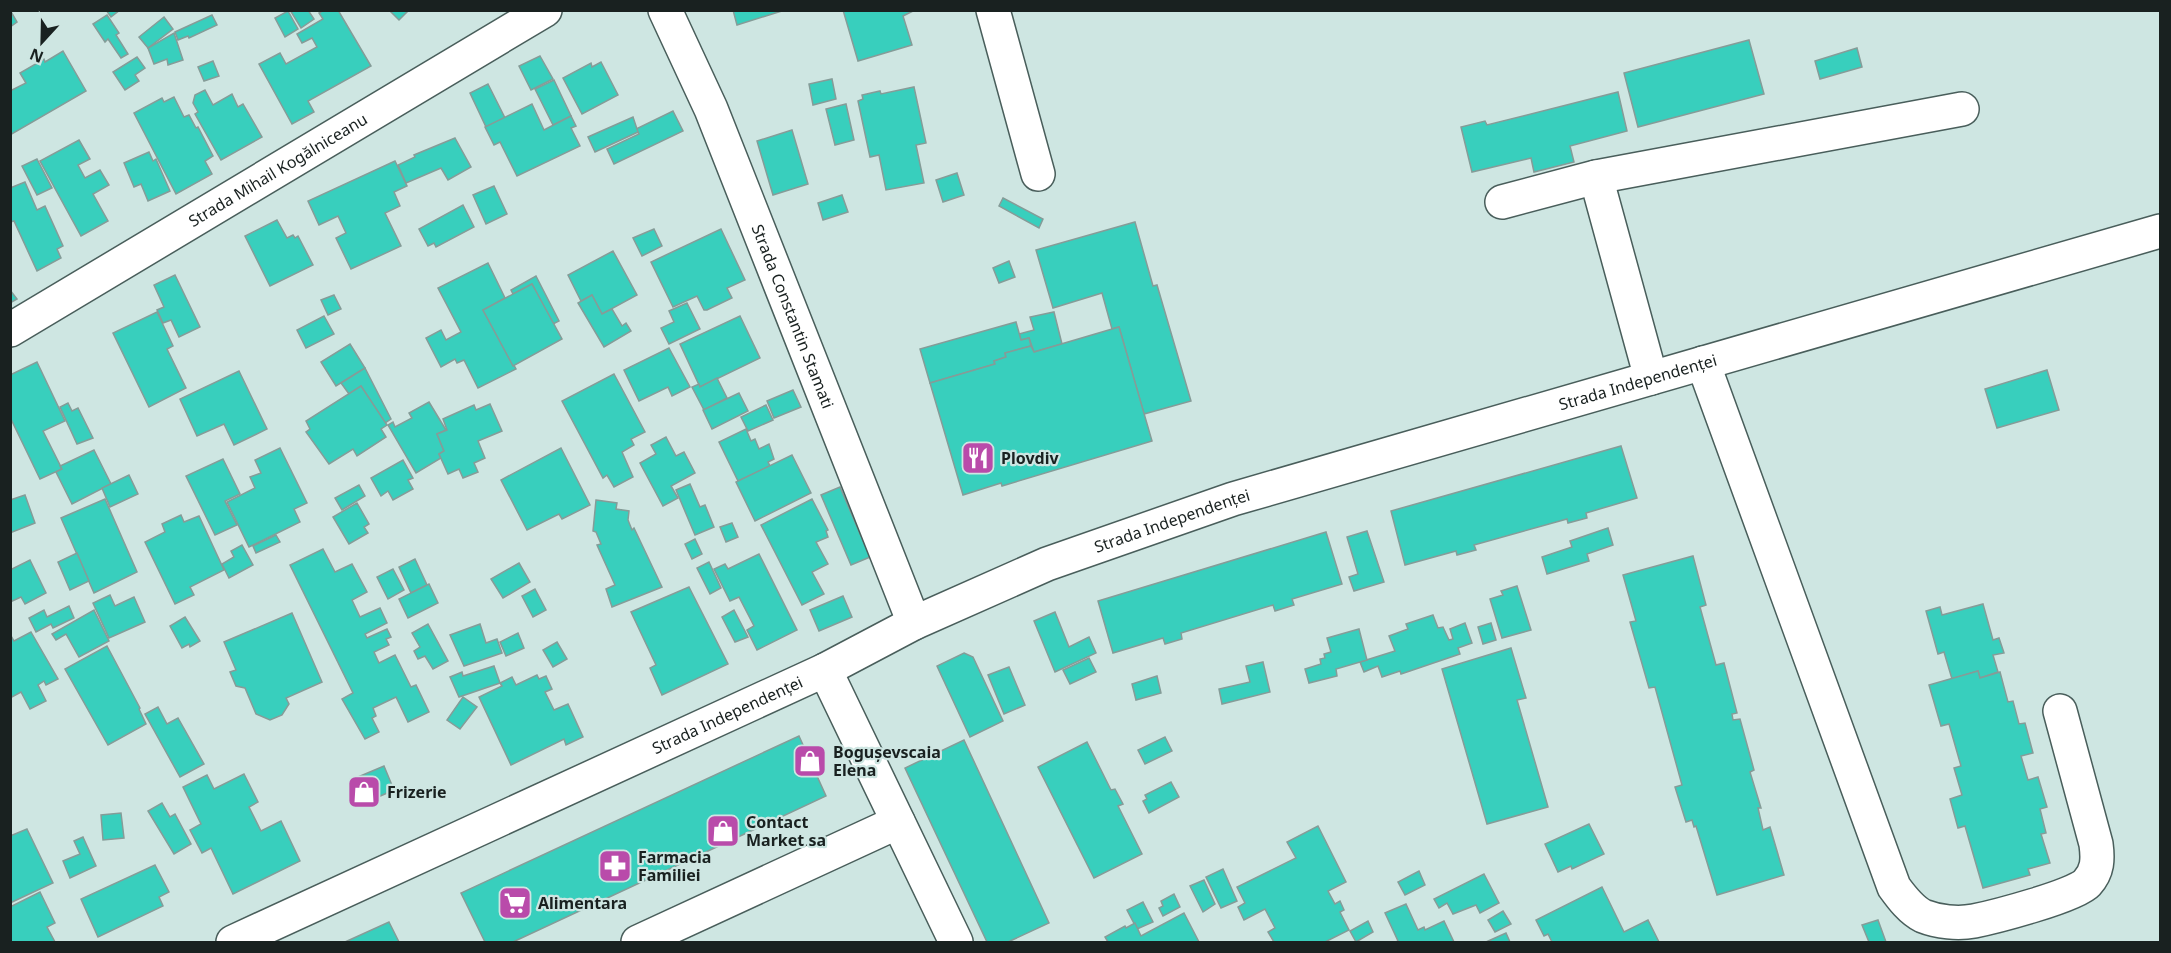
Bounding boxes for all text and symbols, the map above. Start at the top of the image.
north arrow [12,12,72,72]
text: N [26,43,47,69]
street label: Strada Mihail Kogălniceanu [184,108,371,232]
street label: Strada Constantin Stamati [747,221,839,412]
street label: Strada Independenței [1556,349,1719,415]
restaurant icon: Plovdiv [960,440,996,476]
place label: Plovdiv [1001,447,1059,469]
street label: Strada Independenței [1091,484,1252,558]
street label: Strada Independenței [648,671,806,759]
place label: Bogușevscaia Elena [833,741,941,781]
shop icon: Bogușevscaia Elena [792,743,828,779]
shop icon: Frizerie [346,774,382,810]
place label: Frizerie [387,781,447,803]
place label: Contact Market sa [746,811,826,851]
shop icon: Contact Market sa [705,813,741,849]
place label: Farmacia Familiei [638,846,711,886]
pharmacy icon: Farmacia Familiei [597,848,633,884]
supermarket icon: Alimentara [497,885,533,921]
place label: Alimentara [538,892,627,914]

